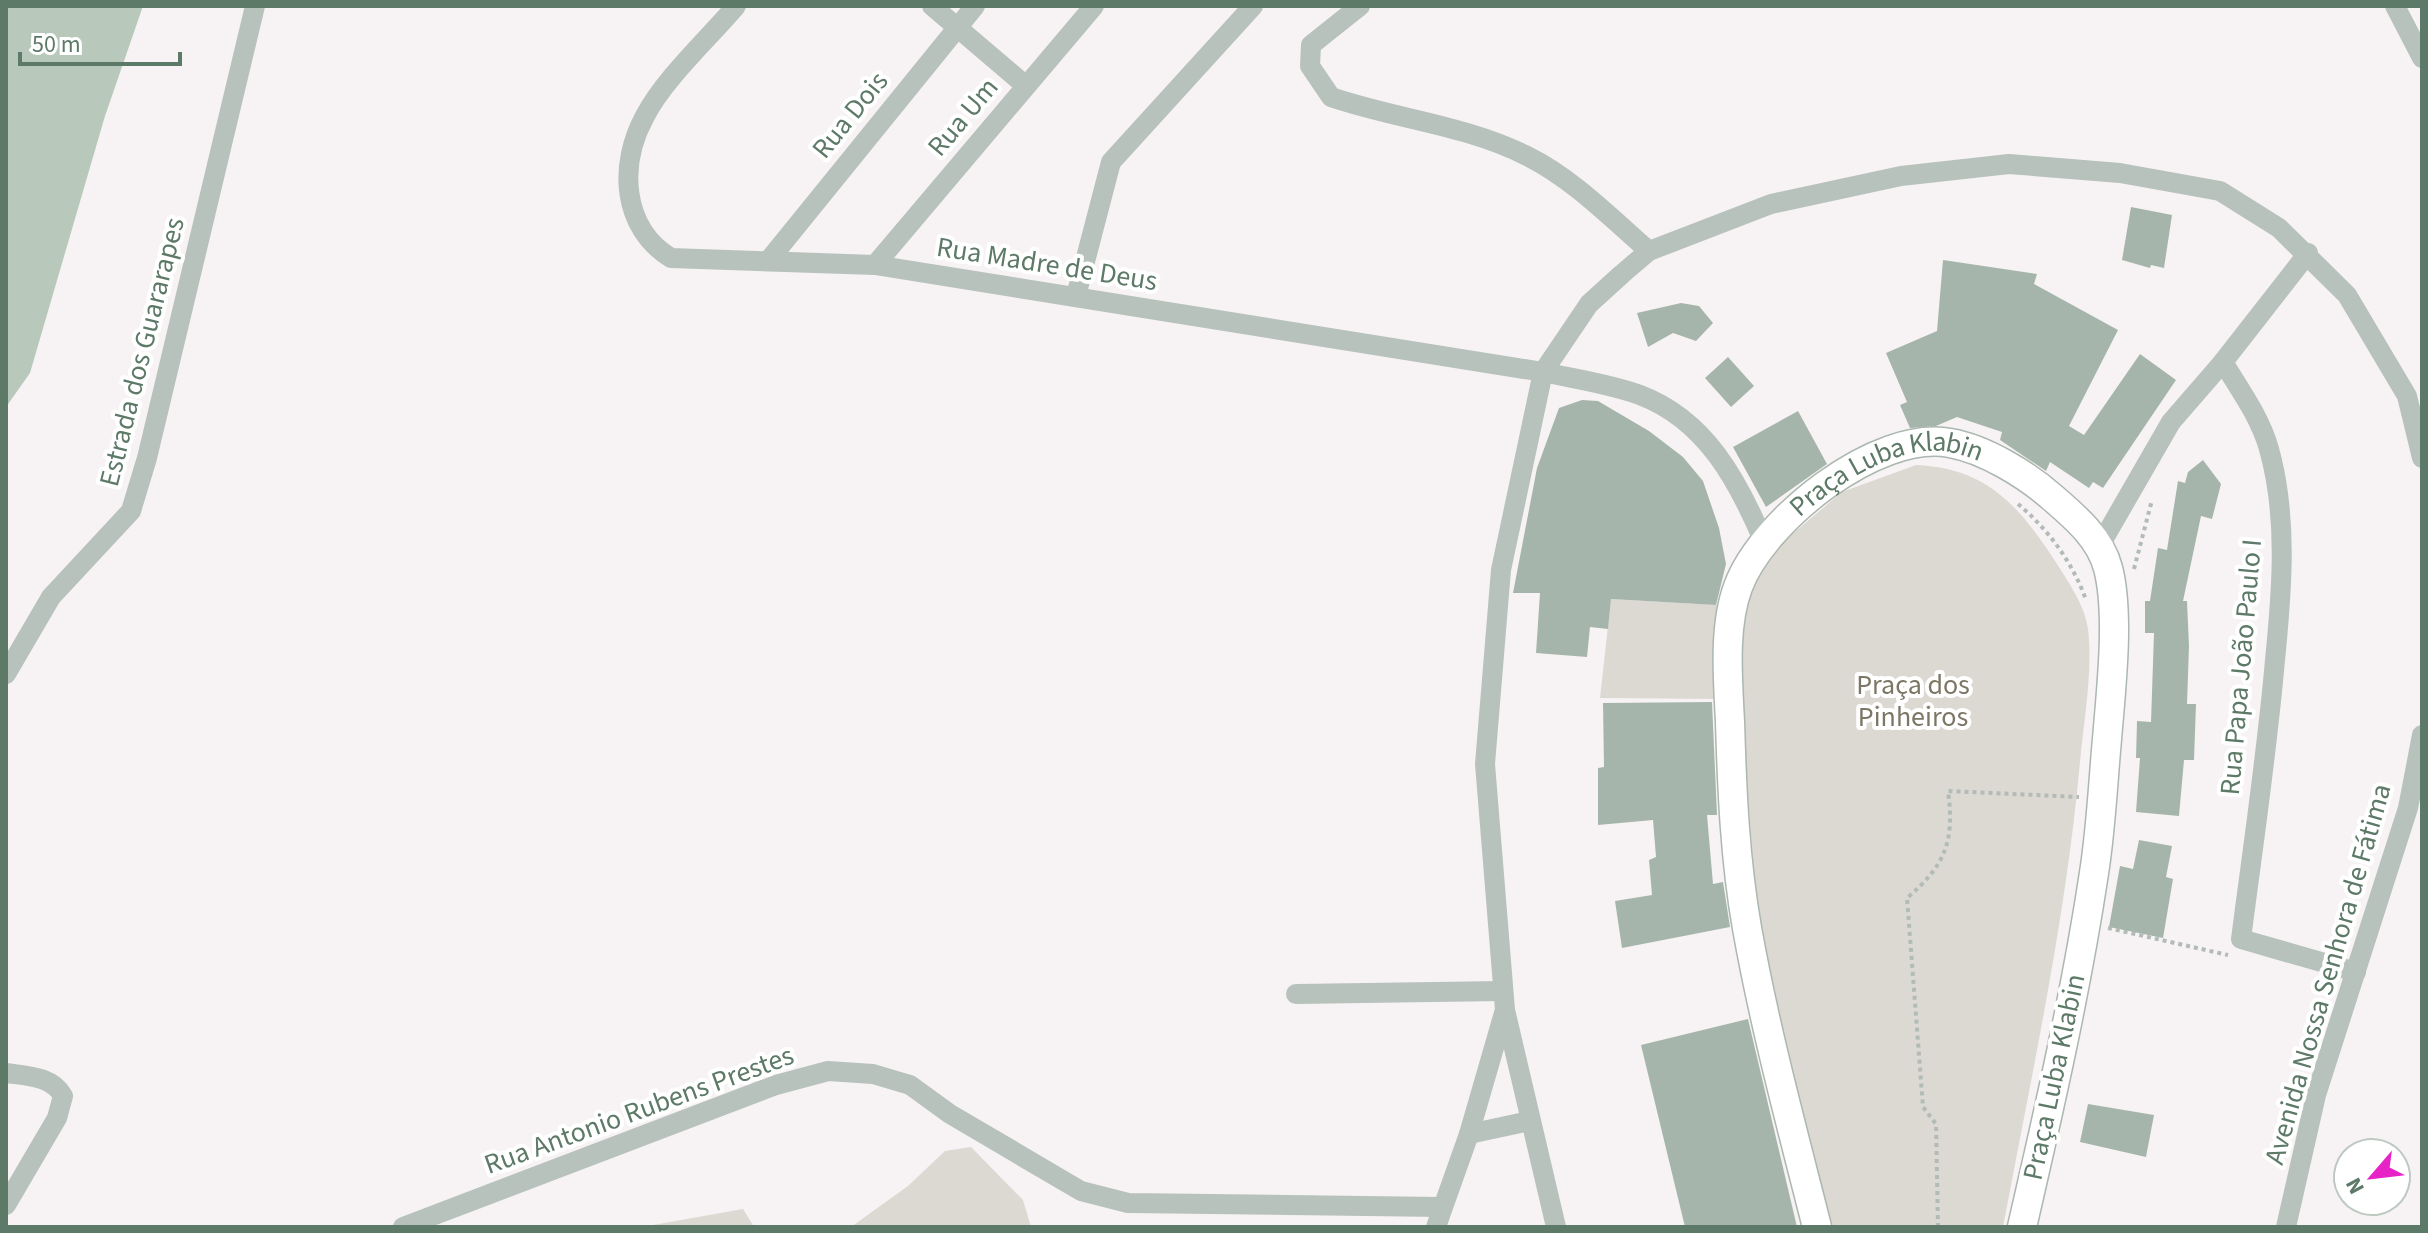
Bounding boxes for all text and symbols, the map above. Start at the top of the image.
scale bar [20,16,180,66]
text: 50 m [32,27,81,62]
street label: Rua Dois [802,63,898,167]
street label: Rua Um [918,69,1008,165]
street label: Estrada dos Guararapes [89,213,195,491]
street label: Rua Madre de Deus [934,227,1160,301]
street label: Praça Luba Klabin [1780,421,1990,526]
street label: Rua Papa João Paulo I [2210,537,2272,797]
park label: Praça dos Pinheiros [1856,665,1970,737]
street label: Avenida Nossa Senhora de Fátima [2254,779,2402,1169]
street label: Praça Luba Klabin [2013,970,2095,1184]
street label: Rua Antonio Rubens Prestes [479,1035,799,1185]
north arrow [2332,1137,2412,1217]
text: N [2338,1172,2373,1200]

